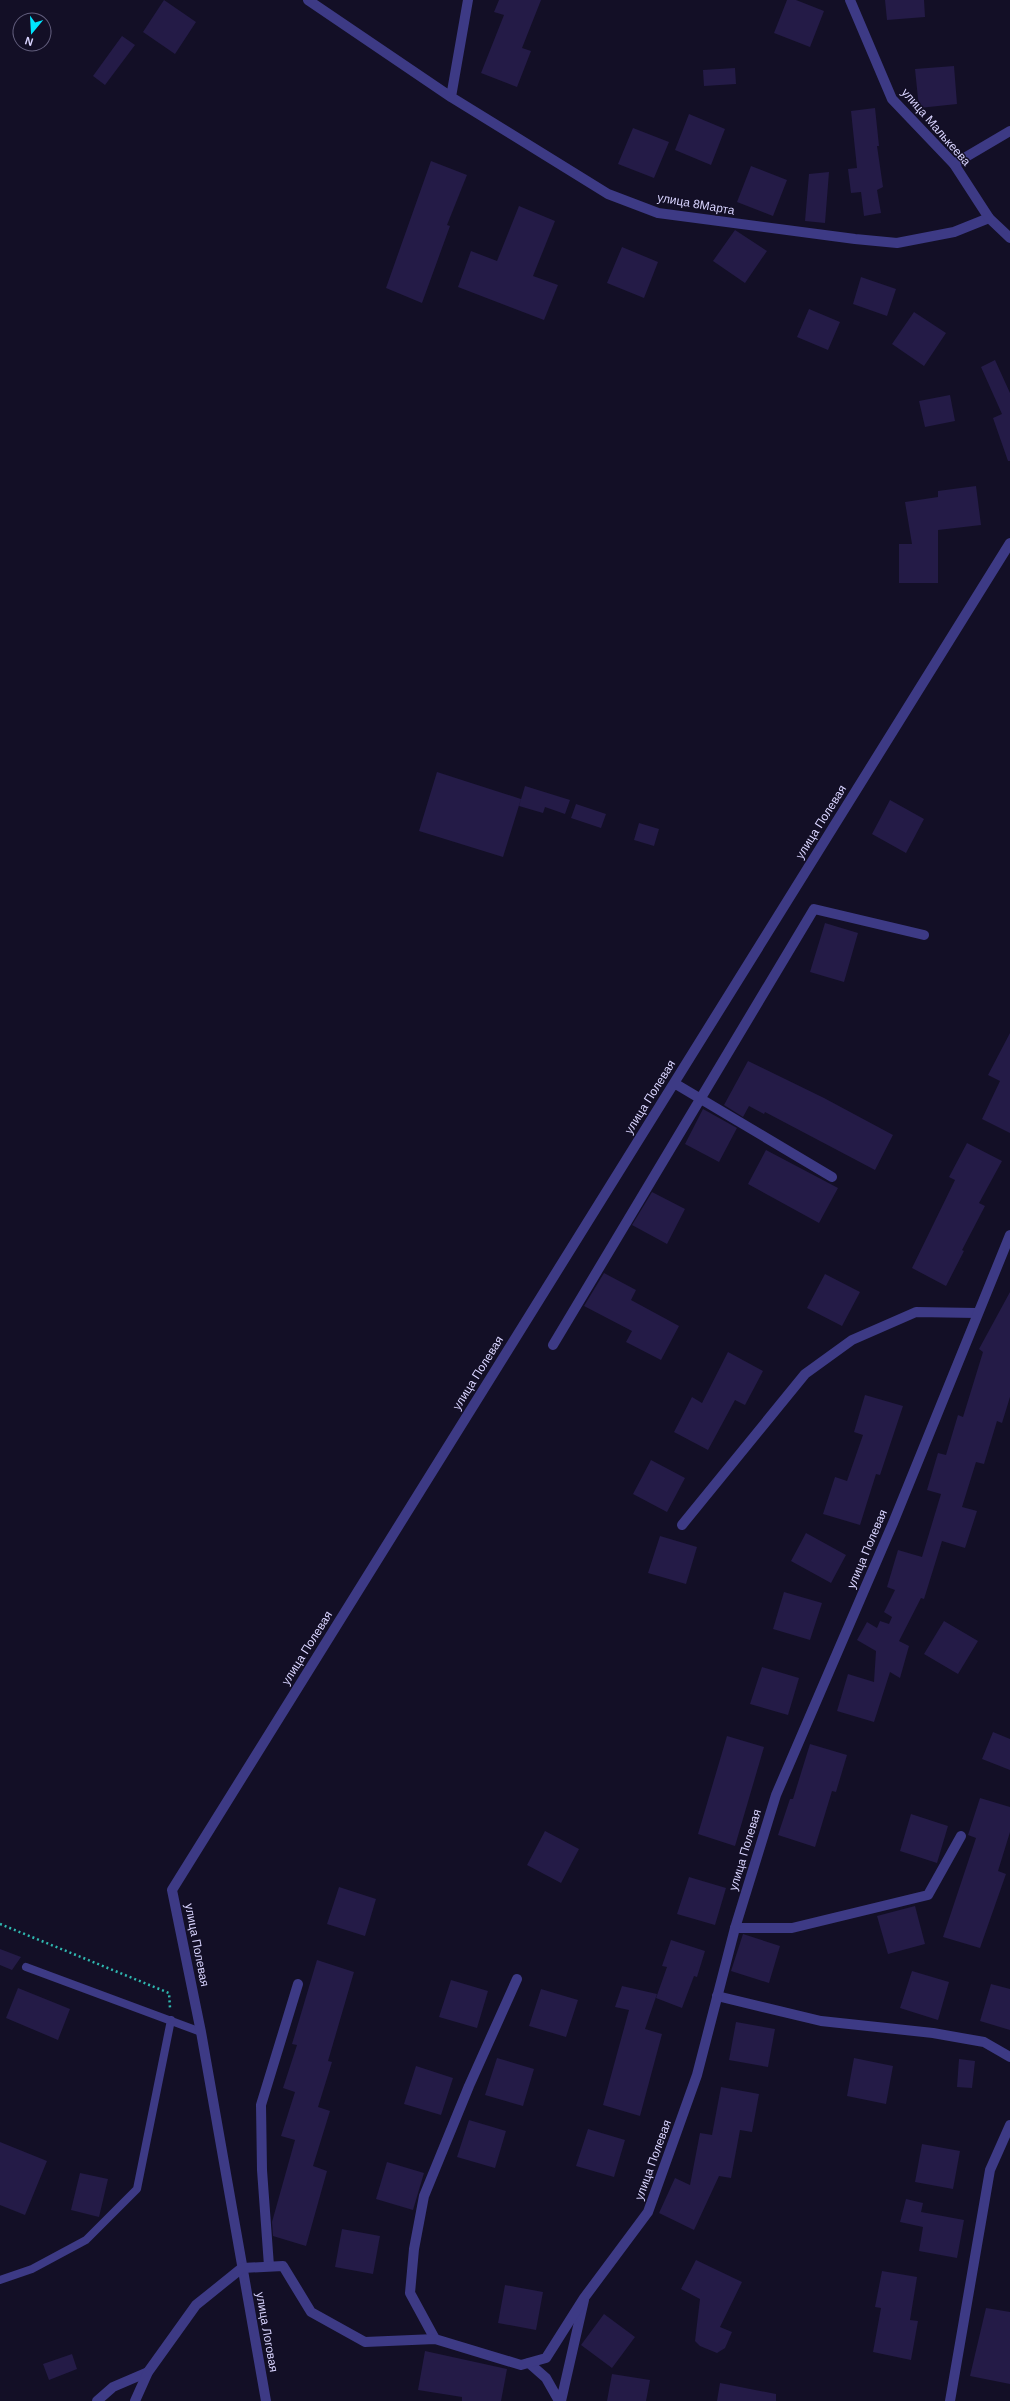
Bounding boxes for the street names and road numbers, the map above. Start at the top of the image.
street label: улица Малькеева [899,85,974,169]
street label: улица 8Марта [656,190,736,218]
street label: улица Полевая [793,782,849,862]
street label: улица Полевая [622,1057,678,1137]
street label: улица Полевая [450,1333,506,1413]
street label: улица Полевая [844,1507,890,1591]
street label: улица Полевая [279,1608,335,1688]
street label: улица Полевая [726,1808,764,1892]
street label: улица Полевая [182,1902,212,1988]
street label: улица Полевая [632,2118,674,2202]
street label: улица Логовая [253,2291,281,2373]

